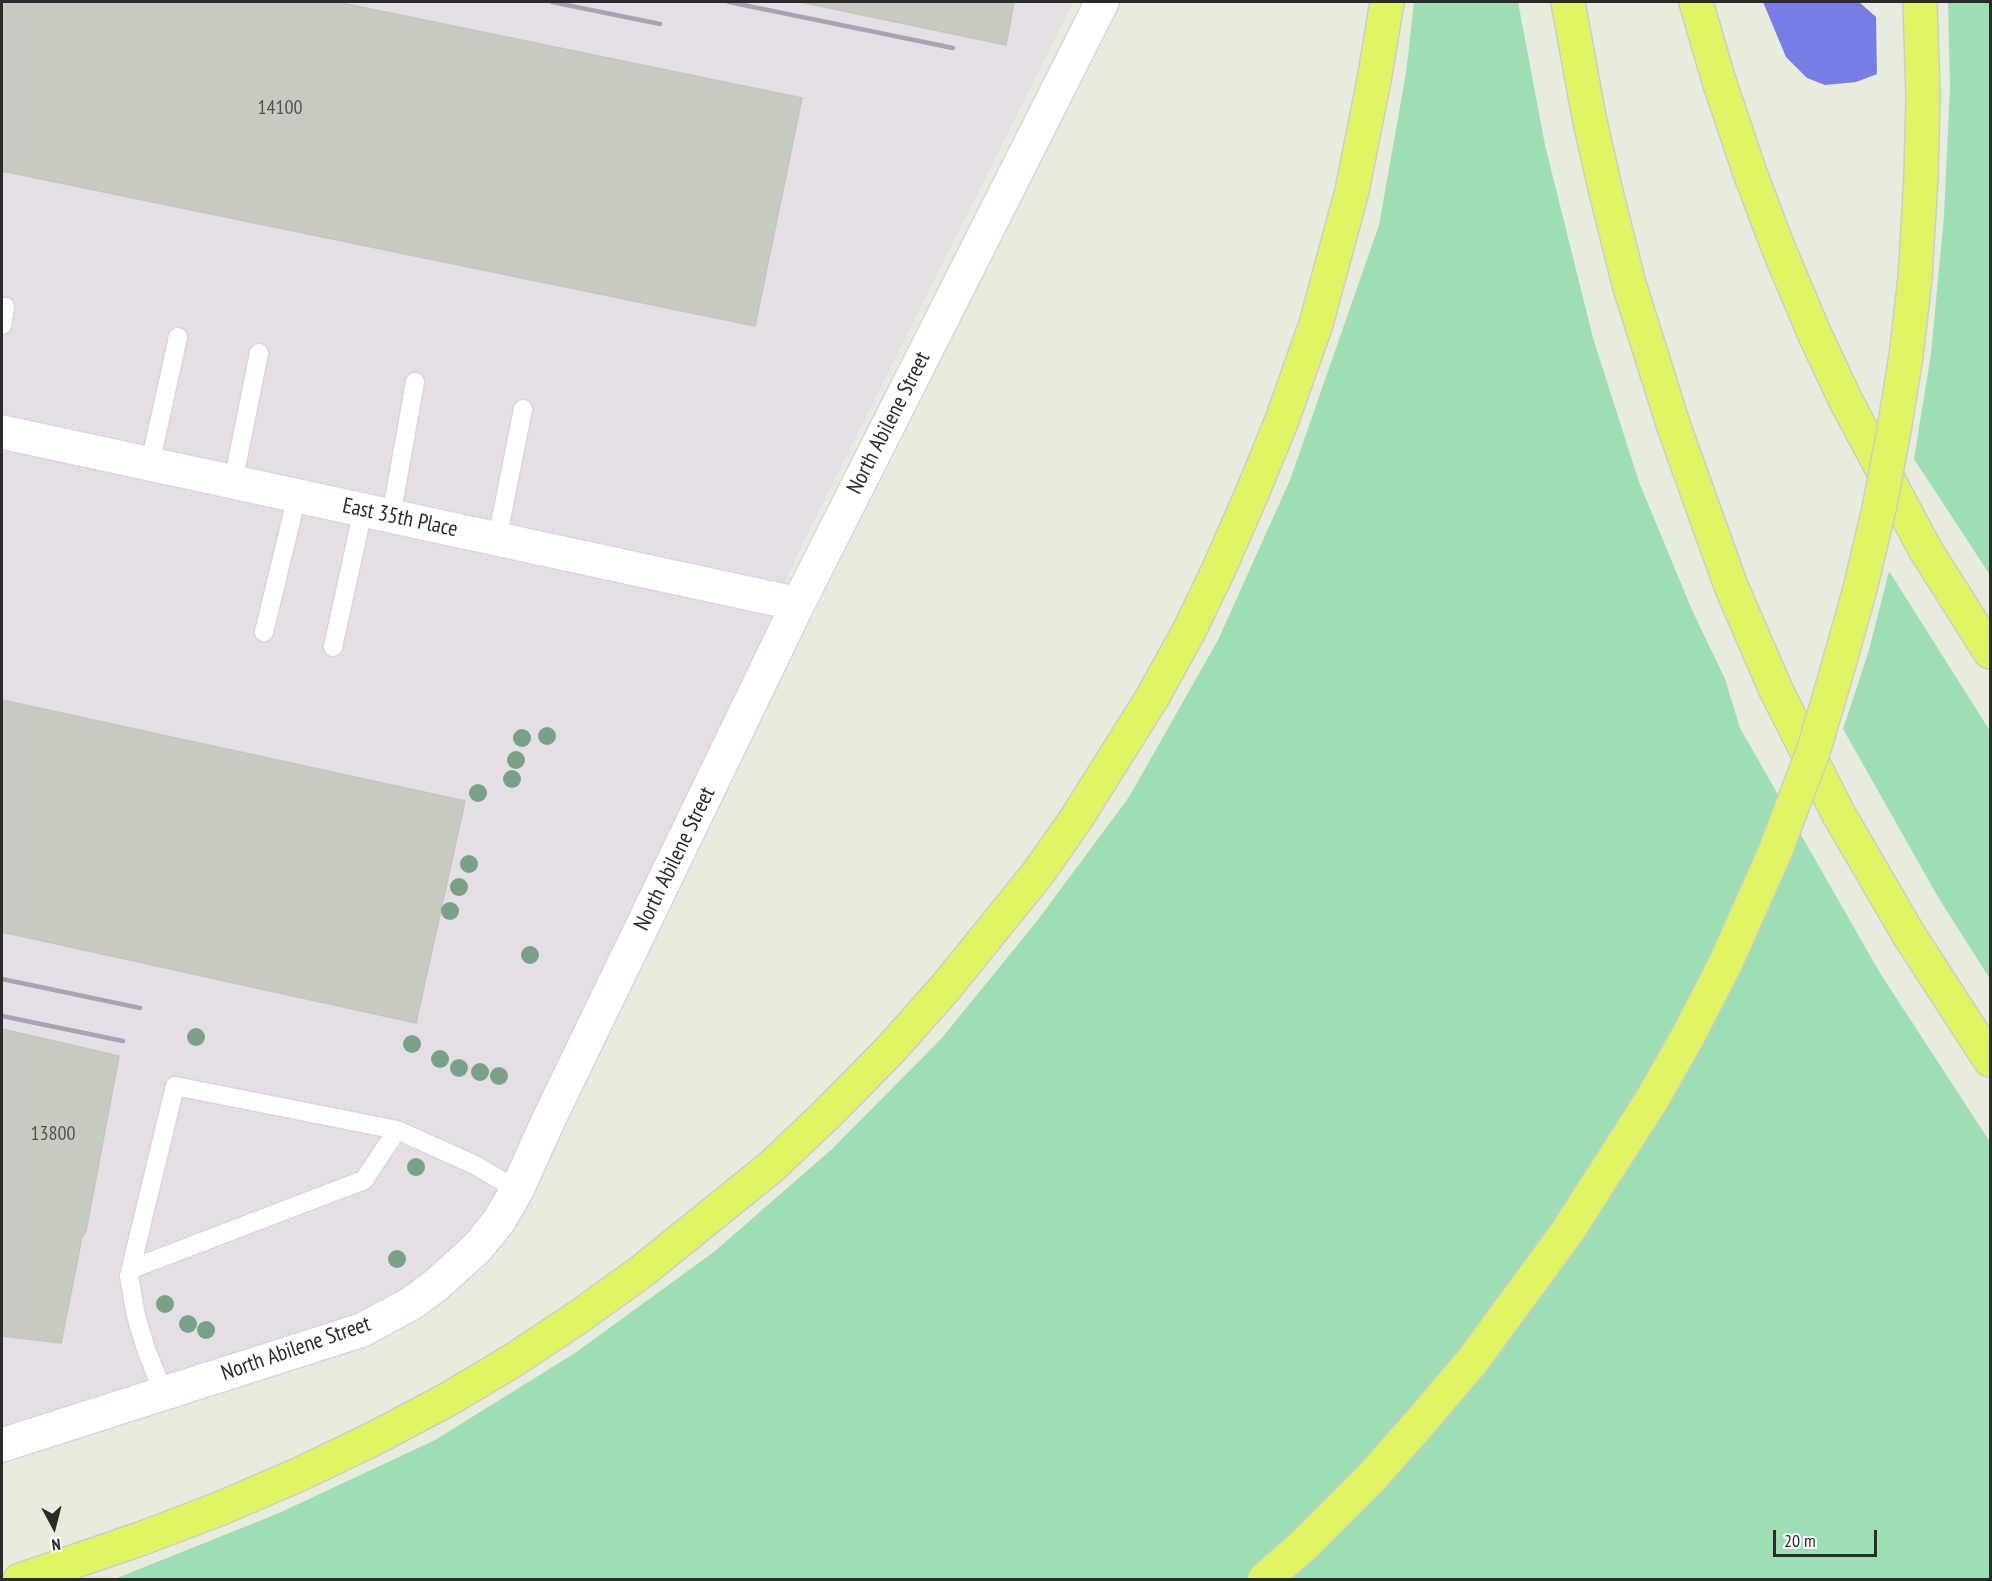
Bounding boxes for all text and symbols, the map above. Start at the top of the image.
house number: 14100 [258,96,302,120]
street label: North Abilene Street [842,347,936,499]
street label: East 35th Place [340,493,460,543]
street label: North Abilene Street [629,783,721,935]
house number: 13800 [31,1122,75,1146]
street label: North Abilene Street [218,1311,374,1387]
north arrow [24,1497,84,1557]
scale bar [1776,1518,1880,1556]
text: 20 m [1784,1529,1816,1552]
text: N [51,1534,62,1555]

